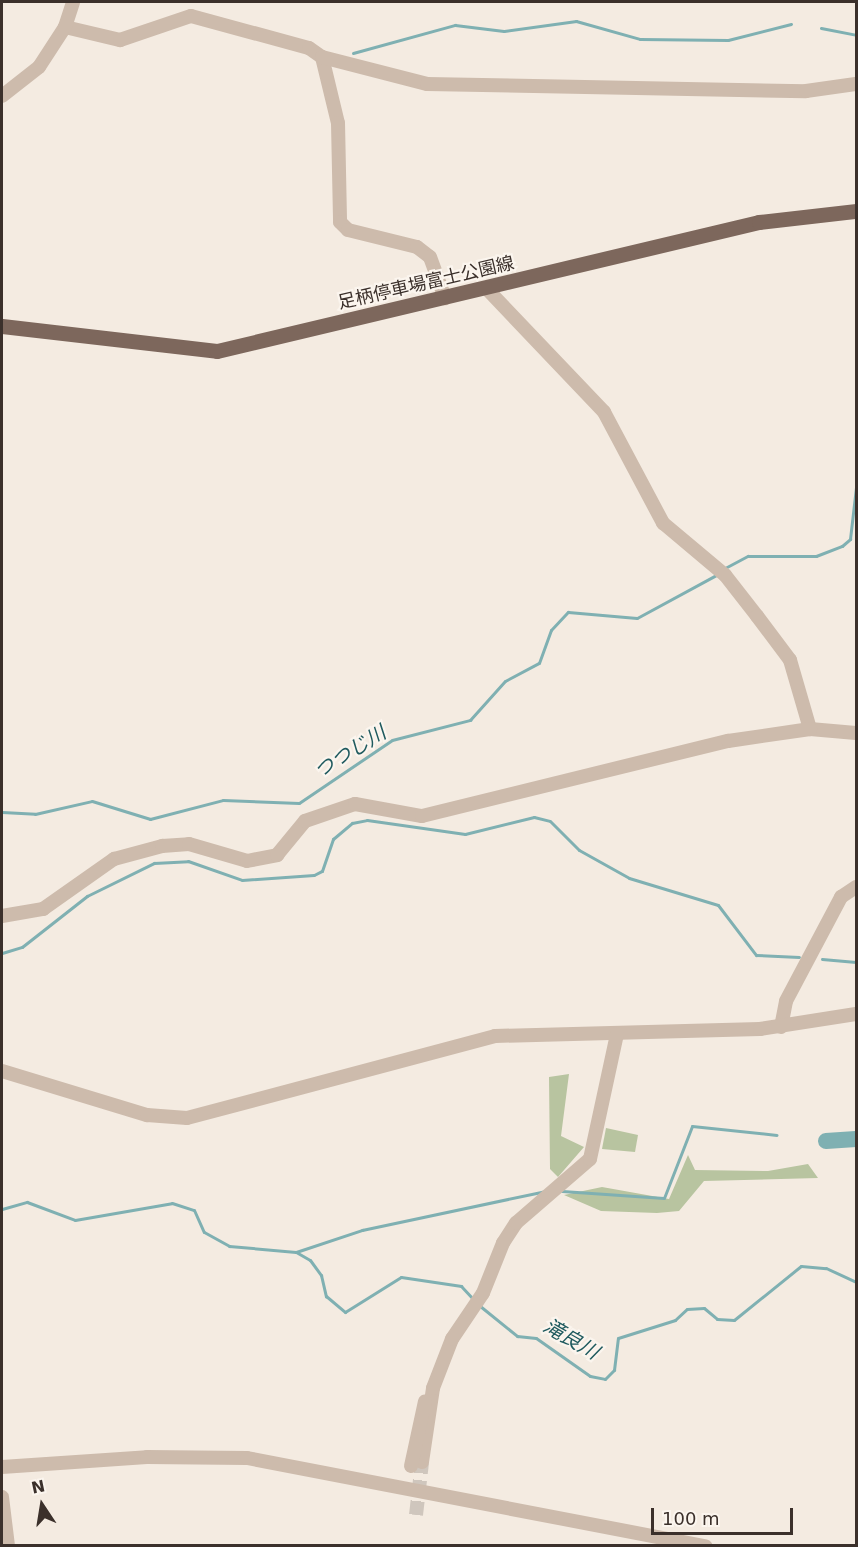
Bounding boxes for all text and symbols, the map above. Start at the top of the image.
street label: 足柄停車場富士公園線 [336,252,516,314]
water label: つつじ川 [310,721,390,783]
water label: 滝良川 [539,1314,603,1364]
north arrow [12,1475,72,1535]
text: N [30,1476,47,1498]
scale bar [654,1496,796,1534]
text: 100 m [662,1508,720,1529]

